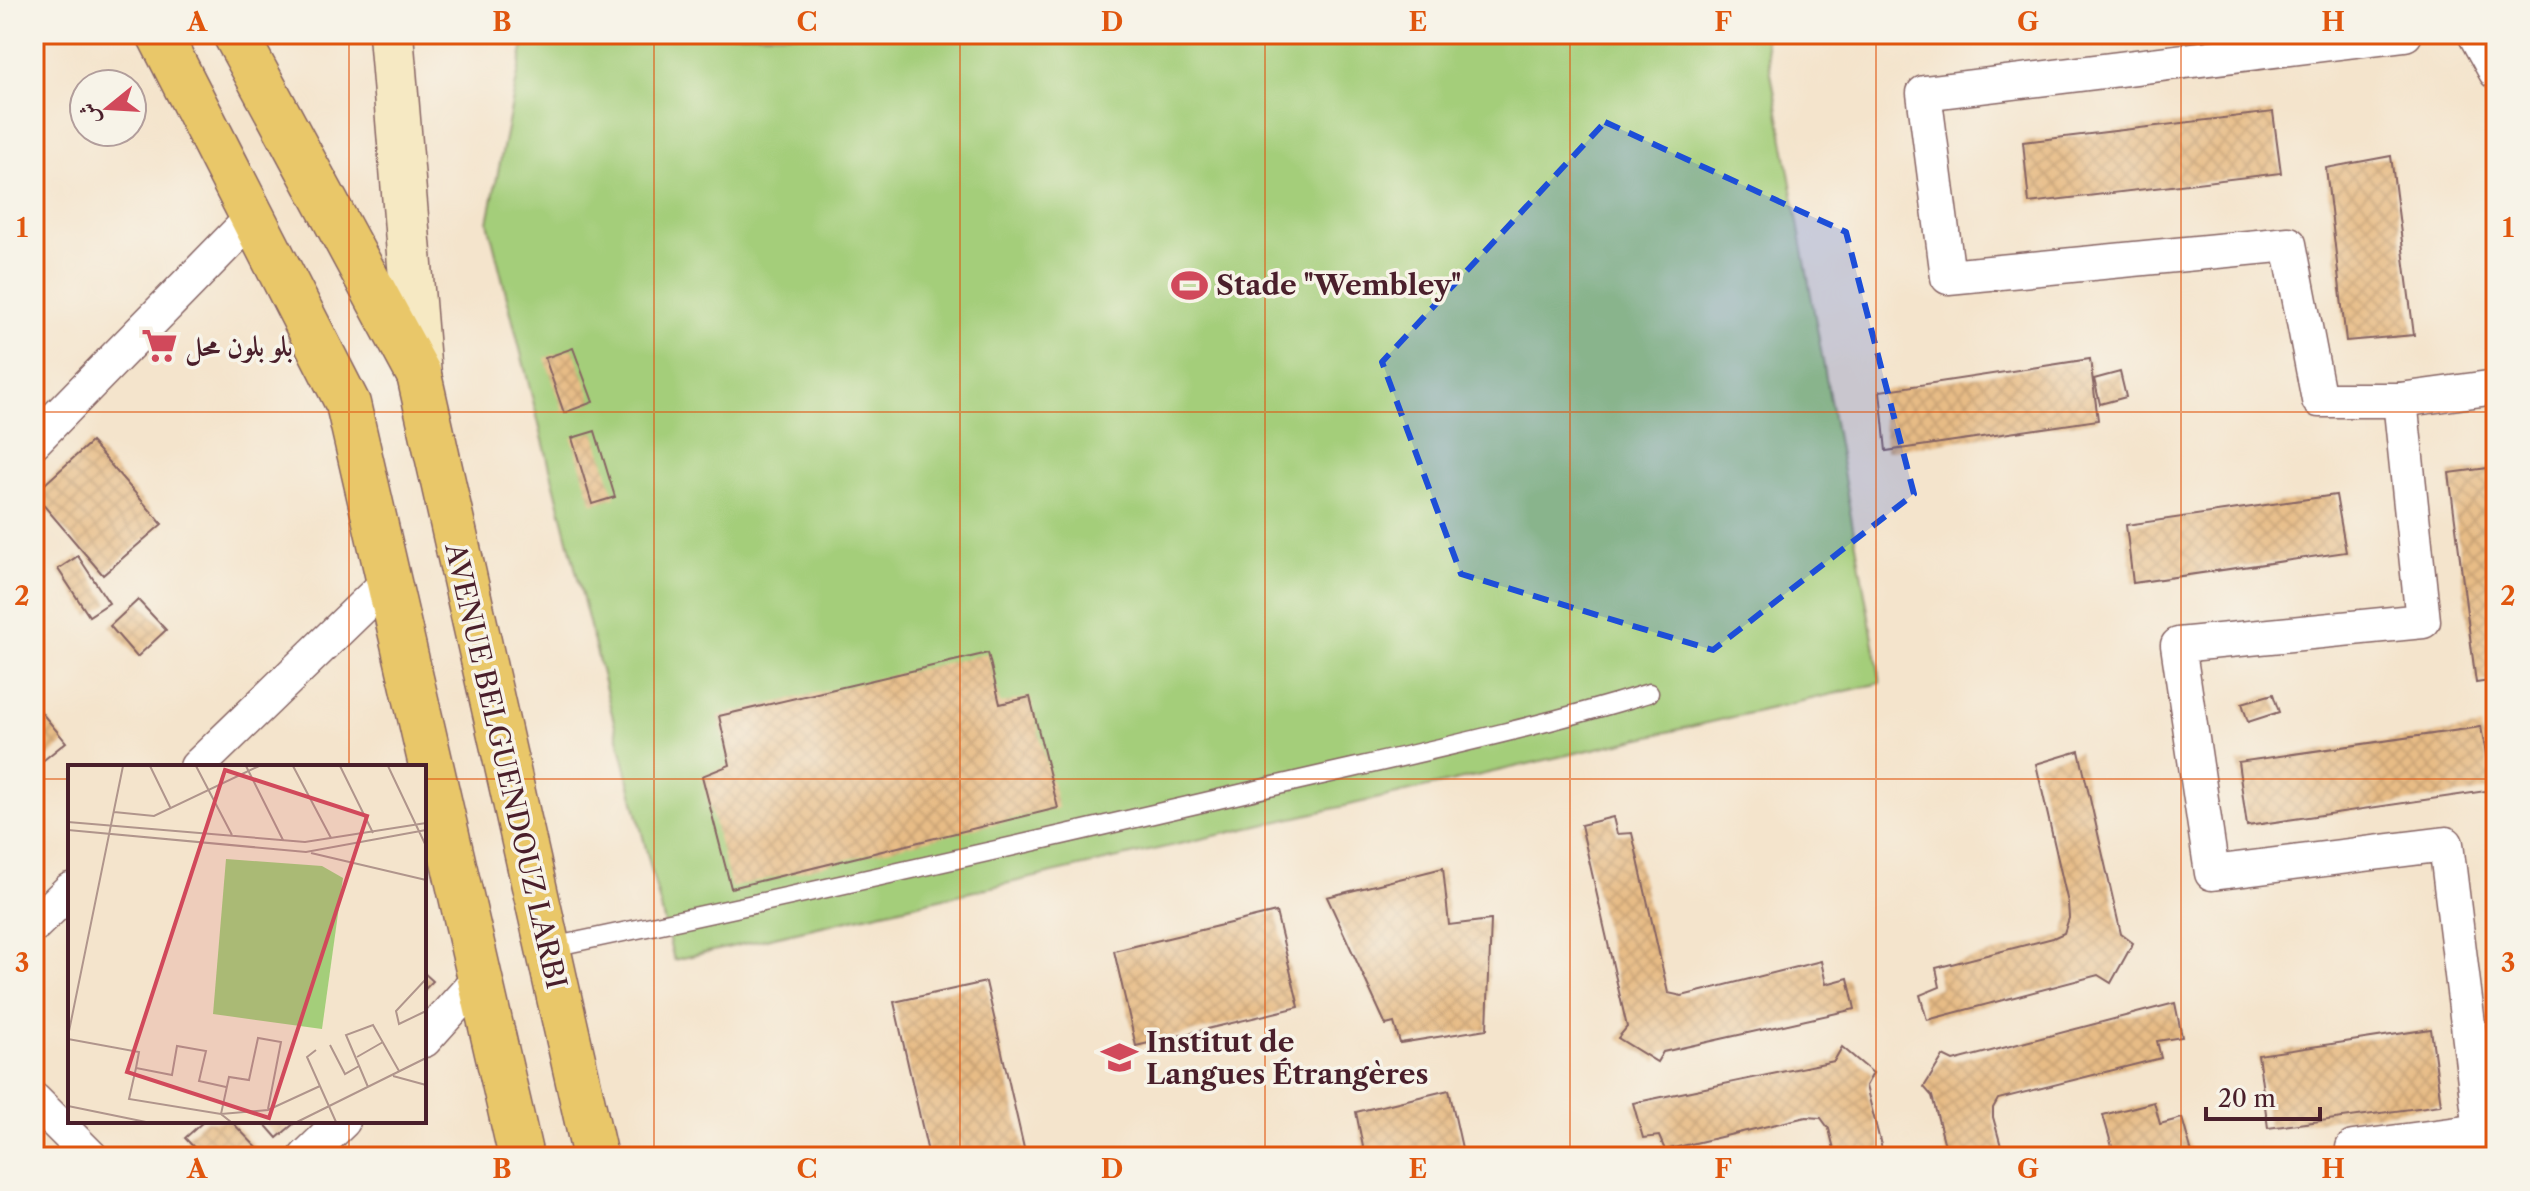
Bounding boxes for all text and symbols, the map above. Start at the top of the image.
text: A [186,6,208,38]
text: B [492,6,512,38]
text: C [797,6,817,38]
text: D [1101,6,1123,38]
text: E [1409,6,1427,38]
text: F [1714,6,1732,38]
text: G [2017,6,2039,38]
text: H [2321,6,2345,38]
north arrow [68,68,148,148]
text: ش [73,99,106,129]
text: 1 [16,212,28,244]
text: 1 [2502,212,2514,244]
sports icon: Stade "Wembley" [1171,266,1209,304]
place label: Stade "Wembley" [1216,268,1461,302]
supermarket icon: بلو بلون محل [140,327,178,365]
place label: بلو بلون محل [185,329,293,366]
street label: AVENUE BELGUENDOUZ LARBI [438,539,574,992]
text: 2 [14,580,30,612]
text: 2 [2500,580,2516,612]
inset map [68,765,426,1123]
text: 3 [15,947,29,979]
text: 3 [2501,947,2515,979]
place label: Institut de Langues Étrangères [1146,1025,1428,1091]
school or university icon: Institut de Langues Étrangères [1101,1039,1139,1077]
scale bar [2206,1071,2320,1121]
text: 20 m [2218,1084,2276,1113]
text: A [186,1153,208,1185]
text: B [492,1153,512,1185]
text: C [797,1153,817,1185]
text: D [1101,1153,1123,1185]
text: E [1409,1153,1427,1185]
text: F [1714,1153,1732,1185]
text: G [2017,1153,2039,1185]
text: H [2321,1153,2345,1185]

